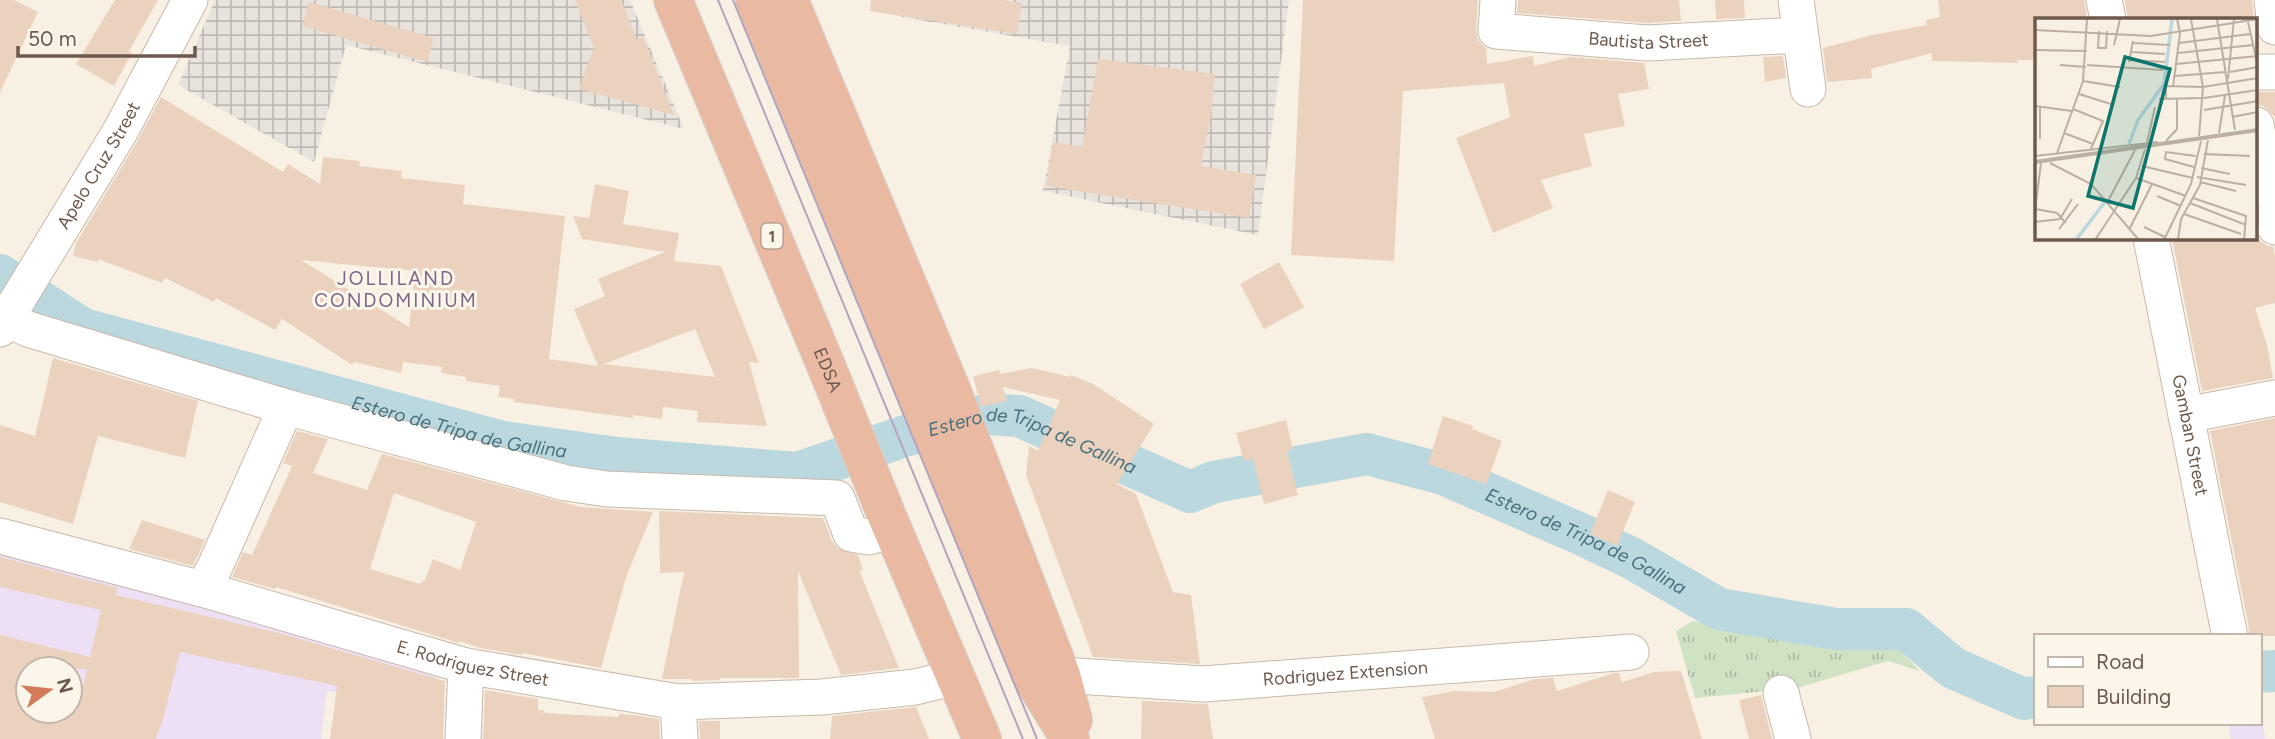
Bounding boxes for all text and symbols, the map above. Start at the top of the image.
scale bar [18,14,194,58]
inset map [2035,18,2258,240]
text: 50 m [28,26,77,51]
street label: Bautista Street [1588,27,1709,54]
street label: Apelo Cruz Street [52,98,145,233]
road number: 1 [762,224,782,248]
district label: JOLLILAND CONDOMINIUM [314,267,478,312]
street label: EDSA [809,344,847,396]
street label: Gamban Street [2167,373,2213,498]
water label: Estero de Tripa de Gallina [349,391,568,463]
water label: Estero de Tripa de Gallina [925,403,1140,479]
water label: Estero de Tripa de Gallina [1482,483,1690,600]
legend [2034,634,2261,725]
street label: E. Rodriguez Street [394,635,551,691]
text: Road [2096,649,2144,674]
north arrow [14,655,84,725]
street label: Rodriguez Extension [1262,656,1429,690]
text: N [52,676,78,696]
text: Building [2096,684,2171,709]

